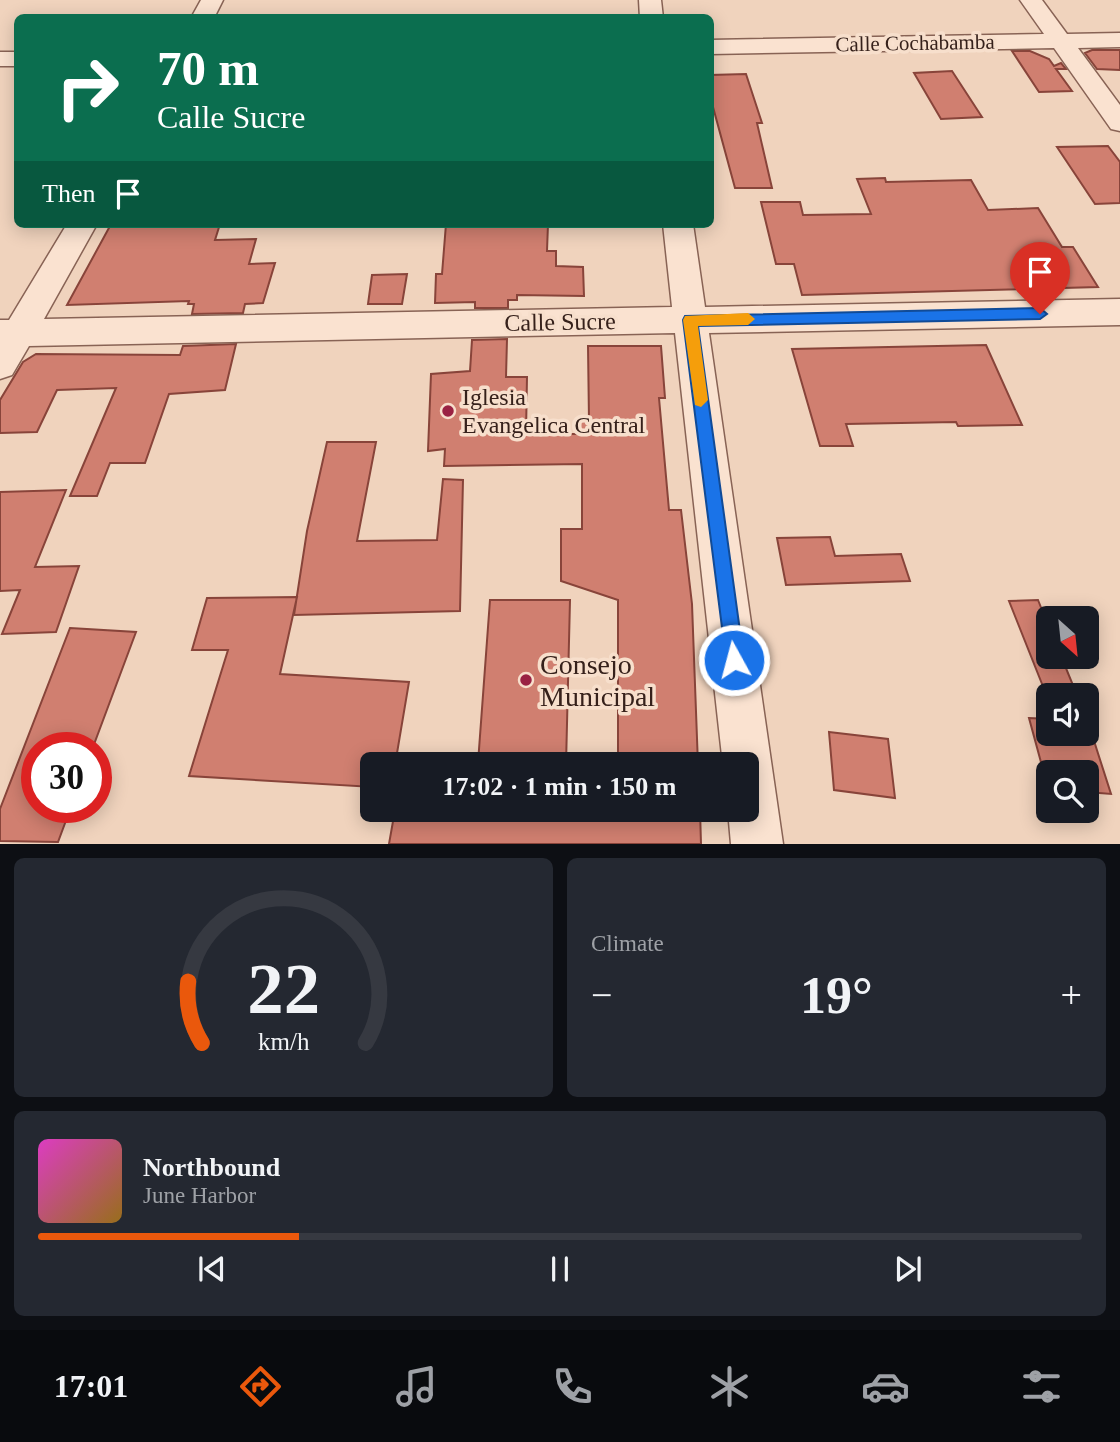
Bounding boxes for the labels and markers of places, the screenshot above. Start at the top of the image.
pin [1010,242,1070,314]
place label: Iglesia Evangelica Central [462,384,646,438]
marker: Iglesia Evangelica Central [440,403,456,419]
place label: Consejo Municipal [540,649,655,712]
marker: Consejo Municipal [518,672,534,688]

